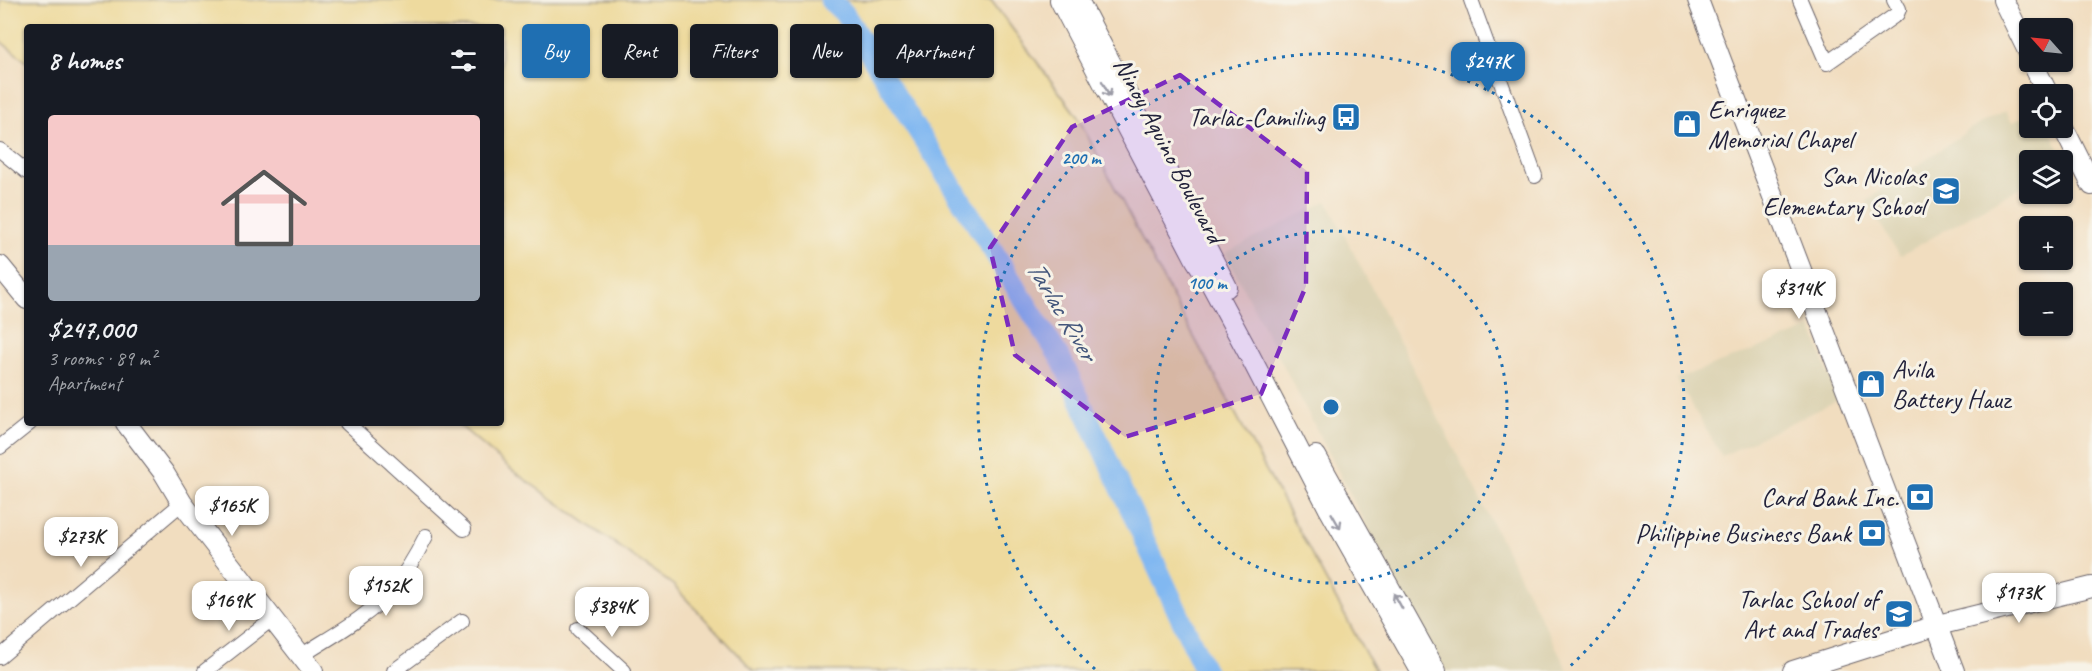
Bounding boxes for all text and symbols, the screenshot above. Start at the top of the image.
north arrow [2019,18,2073,72]
map controls [2019,18,2073,336]
chip: Buy [522,24,590,78]
chip: Rent [602,24,678,78]
chip: Filters [690,24,778,78]
chip: New [790,24,862,78]
chip: Apartment [874,24,994,78]
pin: $247K [1446,42,1530,93]
text: 8 homes [48,44,121,77]
icon: filters [447,44,480,77]
text: $247K [1465,49,1511,74]
street label: Ninoy Aquino Boulevard [1106,52,1234,252]
one-way arrow [1101,80,1112,98]
button: locate [2019,84,2073,138]
place label: Enriquez Memorial Chapel [1708,93,1857,156]
place label: Tarlac-Camiling [1188,101,1327,134]
bus stop icon: Tarlac-Camiling [1330,101,1362,133]
shop icon: Enriquez Memorial Chapel [1671,108,1703,140]
text: 200 m [1062,147,1102,169]
button: layers [2019,150,2073,204]
icon: home [210,154,318,262]
place label: San Nicolas Elementary School [1763,160,1930,223]
school or university icon: San Nicolas Elementary School [1930,175,1962,207]
button: + [2019,216,2073,270]
water label: Tarlac River [1019,254,1107,370]
pin: $314K [1757,269,1841,320]
text: 100 m [1188,272,1228,294]
text: $314K [1776,276,1822,301]
button: − [2019,282,2073,336]
text: $247,000 [48,313,135,346]
text: 3 rooms · 89 m² [48,346,156,371]
place label: Avila Battery Hauz [1892,353,2013,416]
shop icon: Avila Battery Hauz [1855,368,1887,400]
text: Apartment [48,371,121,396]
centre of rings [1321,397,1341,417]
place label: Card Bank Inc. [1761,481,1900,514]
bank icon: Card Bank Inc. [1904,481,1936,513]
pin: $165K [190,486,274,537]
text: $165K [209,493,255,518]
one-way arrow [1330,512,1342,529]
pin: $273K [39,517,123,568]
place label: Philippine Business Bank [1635,517,1852,550]
bank icon: Philippine Business Bank [1856,517,1888,549]
text: $273K [58,524,104,549]
pin: $152K [344,566,428,617]
text: $152K [363,573,409,598]
pin: $173K [1977,573,2061,624]
text: $173K [1996,580,2042,605]
pin: $169K [187,581,271,632]
place label: Tarlac School of Art and Trades [1738,583,1883,646]
pin: $384K [570,587,654,638]
text: $169K [206,588,252,613]
one-way arrow [1392,593,1404,610]
text: $384K [589,594,635,619]
school or university icon: Tarlac School of Art and Trades [1883,598,1915,630]

